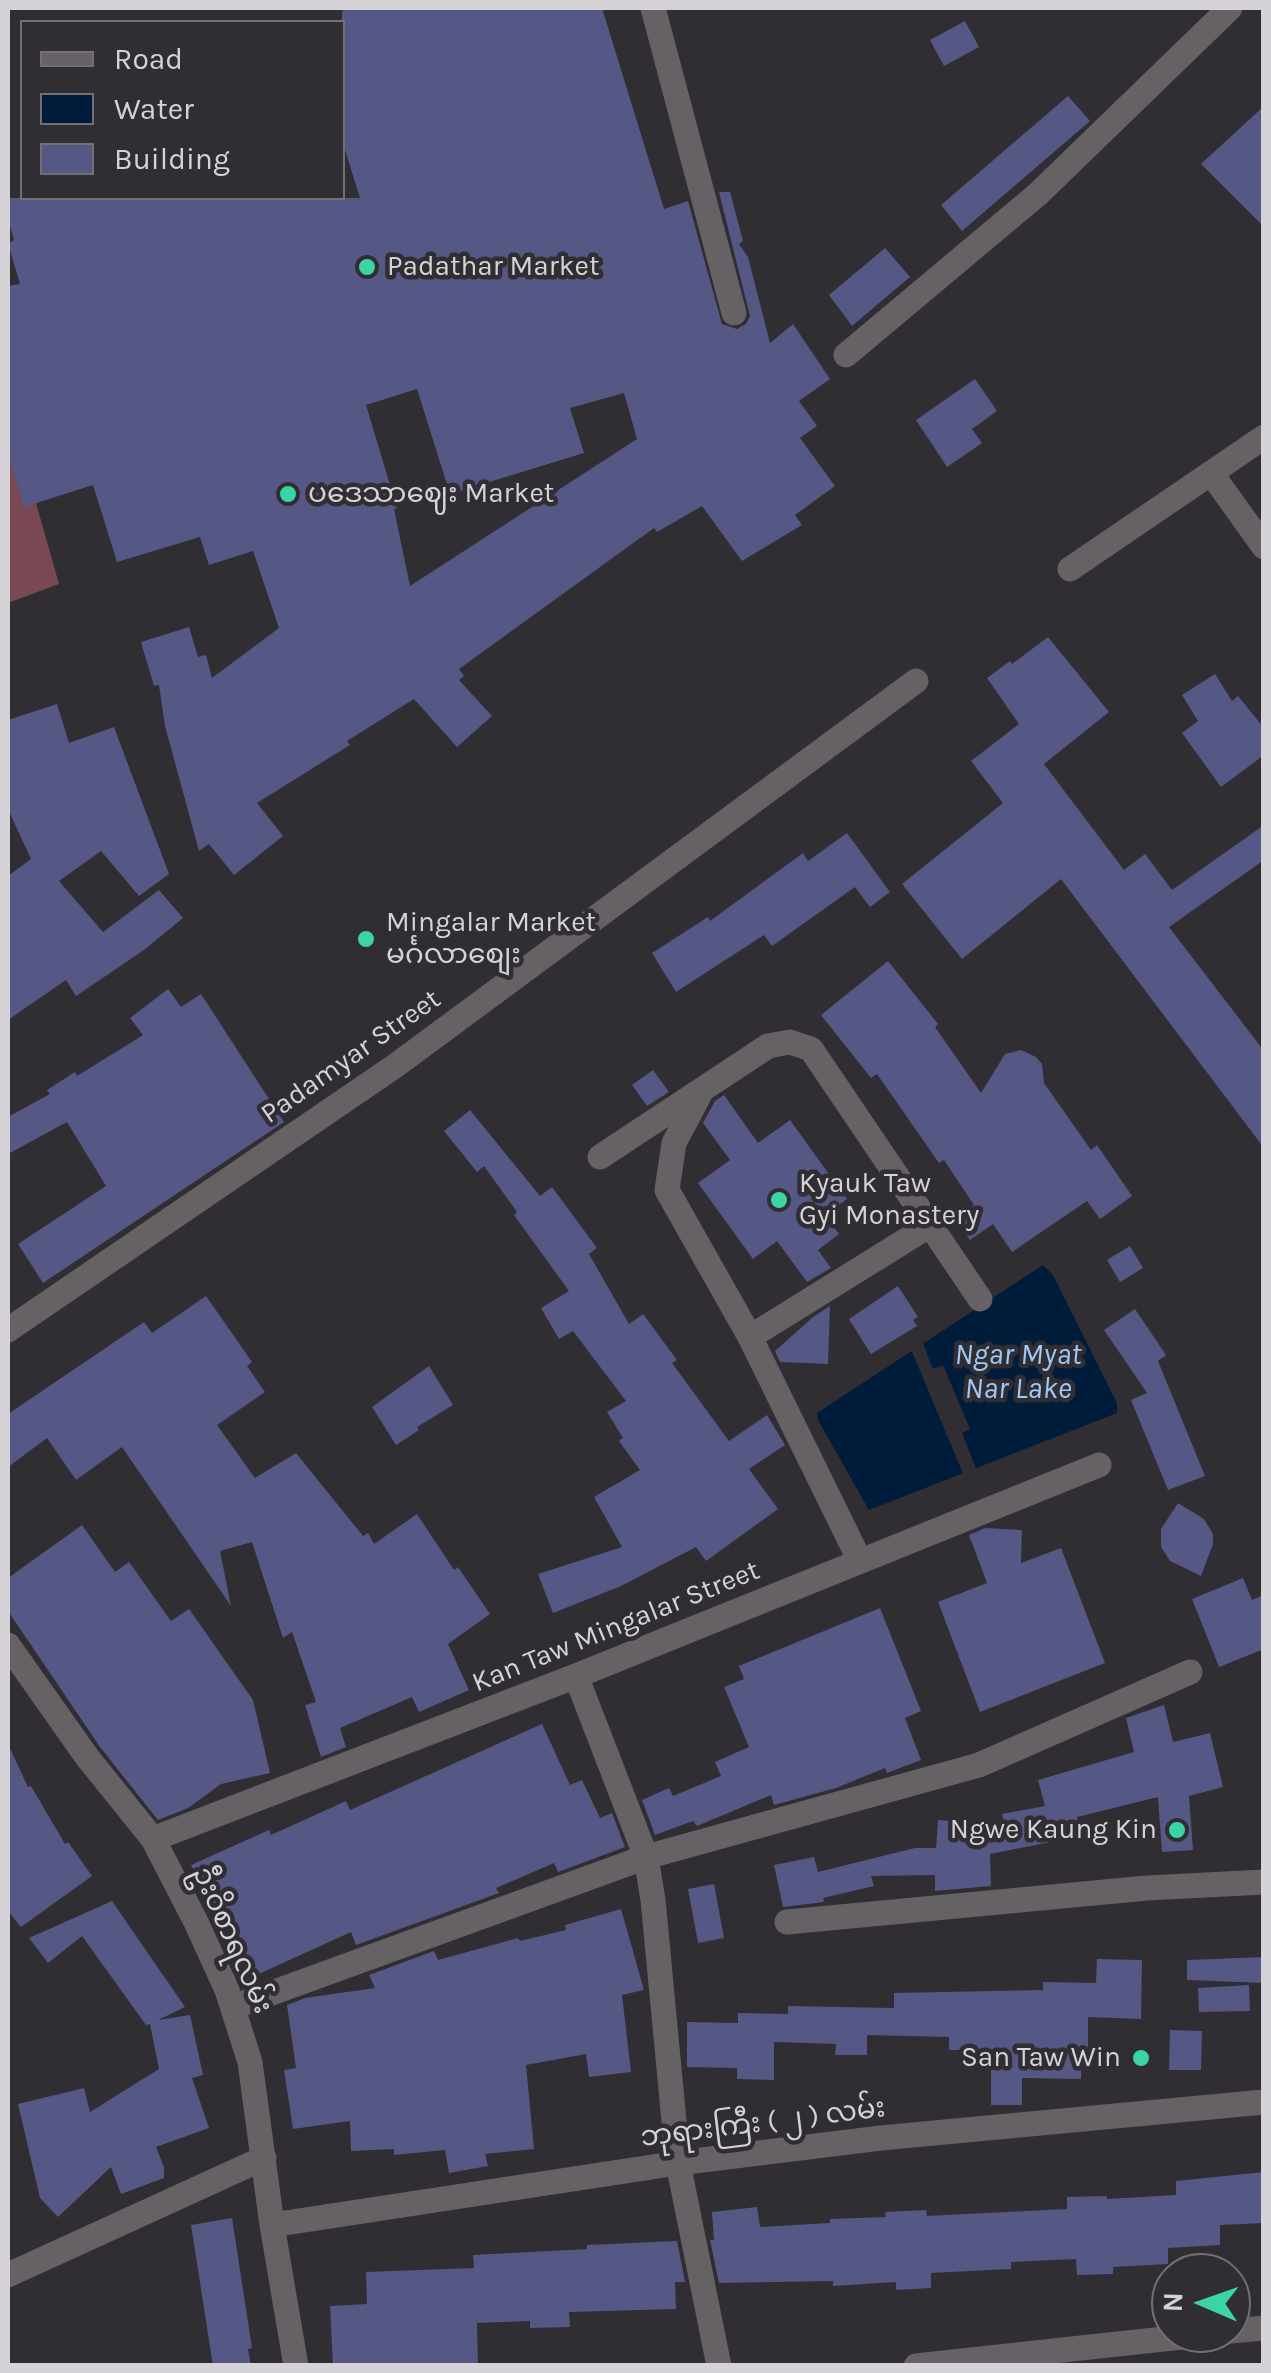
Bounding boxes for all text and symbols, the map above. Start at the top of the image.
legend [20,20,345,200]
text: Road [114,41,183,77]
text: Water [114,91,194,127]
text: Building [114,141,230,177]
place label: Padathar Market [387,250,599,284]
marker: Padathar Market [356,256,378,278]
place label: ပဒေသာဈေး Market [308,477,554,511]
marker: ပဒေသာဈေး Market [277,483,299,505]
place label: Mingalar Market မင်္ဂလာစျေး [386,906,596,972]
marker: Mingalar Market မင်္ဂလာစျေး [355,928,377,950]
street label: Padamyar Street [255,983,447,1131]
place label: Kyauk Taw Gyi Monastery [799,1167,979,1233]
marker: Kyauk Taw Gyi Monastery [768,1189,790,1211]
water label: Ngar Myat Nar Lake [955,1337,1081,1408]
street label: Kan Taw Mingalar Street [467,1554,765,1700]
place label: Ngwe Kaung Kin [950,1813,1157,1847]
marker: Ngwe Kaung Kin [1166,1819,1188,1841]
street label: ဦးဝိစာရလမ်း [184,1861,280,2019]
place label: San Taw Win [961,2041,1121,2075]
marker: San Taw Win [1130,2047,1152,2069]
street label: ဘုရားကြီး ( ၂ ) လမ်း [639,2091,887,2155]
north arrow [1151,2253,1251,2353]
text: N [1156,2291,1189,2313]

